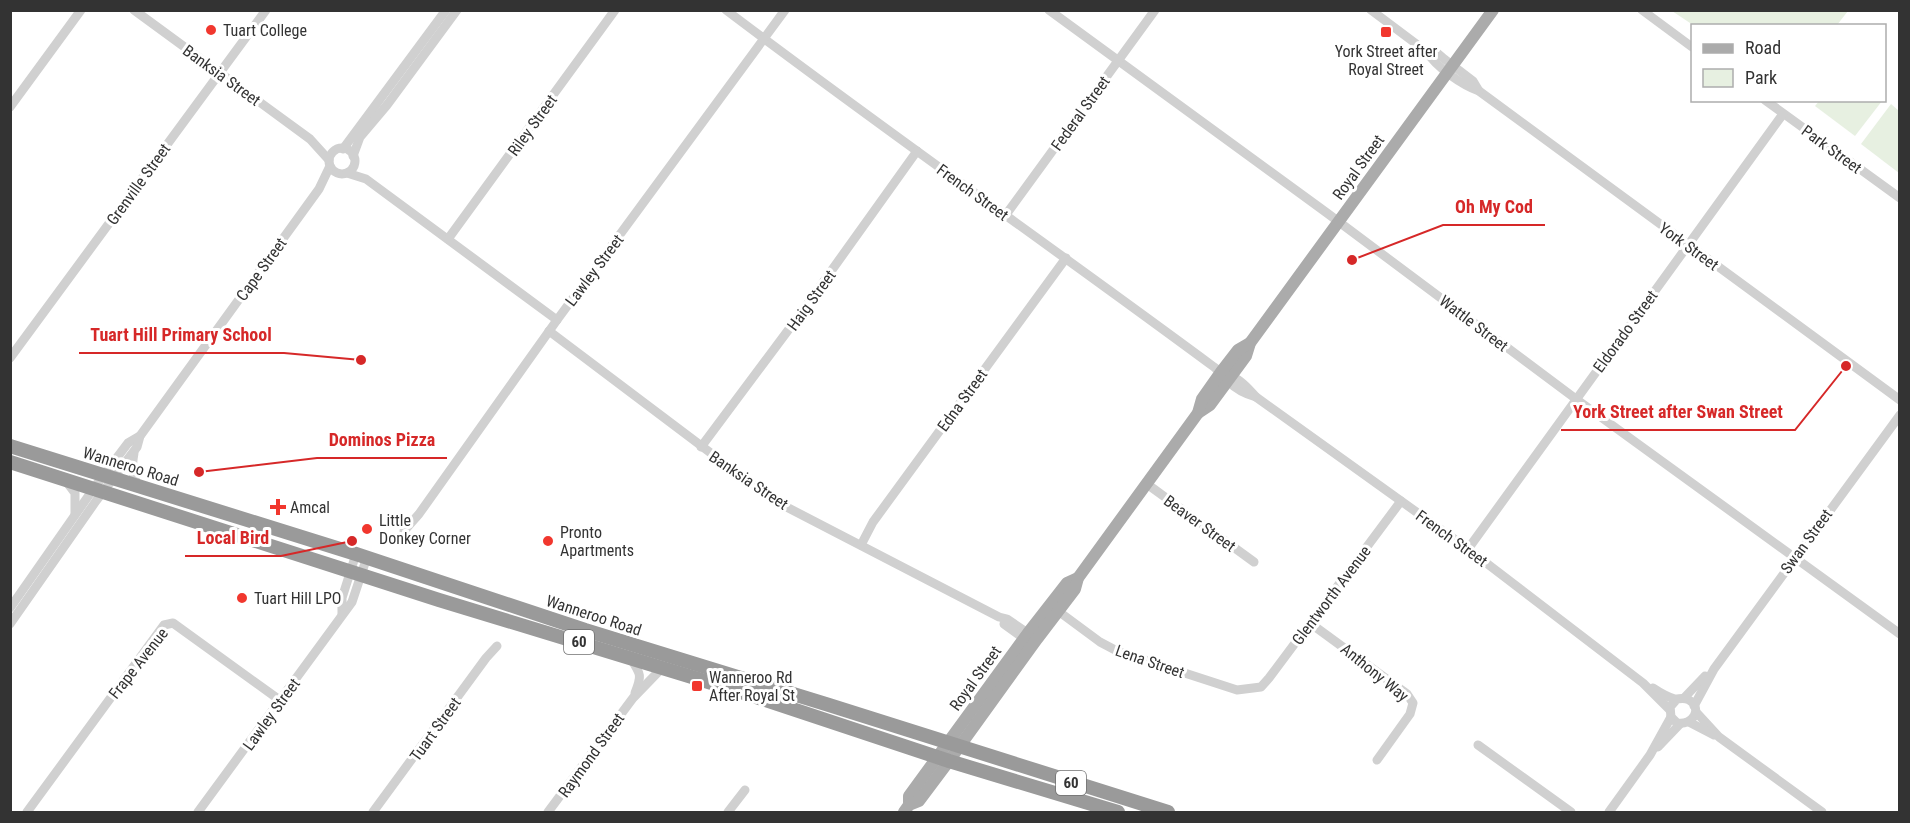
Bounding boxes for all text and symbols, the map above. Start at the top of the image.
place label: Tuart College [223,21,307,40]
marker: Tuart College [204,23,218,37]
legend [1691,24,1886,102]
marker: York Street after Royal Street [1379,25,1393,39]
text: Road [1745,37,1781,58]
street label: Banksia Street [179,41,264,110]
place label: York Street after Royal Street [1335,42,1437,79]
text: Park [1745,67,1777,88]
street label: Federal Street [1047,72,1114,154]
street label: Riley Street [504,91,561,160]
street label: Park Street [1798,121,1866,178]
street label: Royal Street [1329,131,1388,203]
street label: Grenville Street [103,140,174,229]
street label: French Street [933,160,1012,225]
callout: Oh My Cod [1443,189,1545,225]
text: Oh My Cod [1455,196,1533,217]
street label: York Street [1655,218,1722,275]
street label: Lawley Street [561,231,628,310]
street label: Cape Street [232,234,291,305]
street label: Haig Street [783,266,840,334]
street label: Eldorado Street [1589,286,1662,376]
street label: Wattle Street [1435,291,1512,356]
callout: Tuart Hill Primary School [79,317,284,353]
text: Tuart Hill Primary School [90,324,272,345]
street label: Edna Street [933,365,991,435]
callout: York Street after Swan Street [1561,394,1795,430]
text: York Street after Swan Street [1573,401,1783,422]
callout: Dominos Pizza [317,422,447,458]
text: Dominos Pizza [329,429,435,450]
street label: Wanneroo Road [81,443,181,490]
street label: Banksia Street [706,447,792,514]
street label: Beaver Street [1160,491,1240,556]
place label: Amcal [290,498,330,517]
marker: Amcal [271,500,285,514]
street label: Swan Street [1777,505,1836,577]
street label: French Street [1412,506,1491,571]
place label: Little Donkey Corner [379,511,471,548]
callout: Local Bird [185,520,281,556]
marker: Little Donkey Corner [360,522,374,536]
place label: Pronto Apartments [560,523,634,560]
text: Local Bird [197,527,269,548]
marker: Pronto Apartments [541,534,555,548]
street label: Glentworth Avenue [1288,542,1375,649]
place label: Tuart Hill LPO [254,589,341,608]
marker: Tuart Hill LPO [235,591,249,605]
street label: Wanneroo Road [544,591,644,640]
street label: Frape Avenue [105,624,172,703]
road number: 60 [564,630,594,654]
street label: Anthony Way [1337,639,1413,706]
street label: Lena Street [1113,641,1187,682]
street label: Royal Street [946,642,1005,714]
place label: Wanneroo Rd After Royal St [709,668,795,705]
street label: Lawley Street [239,674,304,754]
marker: Wanneroo Rd After Royal St [690,679,704,693]
street label: Tuart Street [406,694,465,765]
street label: Raymond Street [554,709,629,801]
road number: 60 [1056,771,1086,795]

